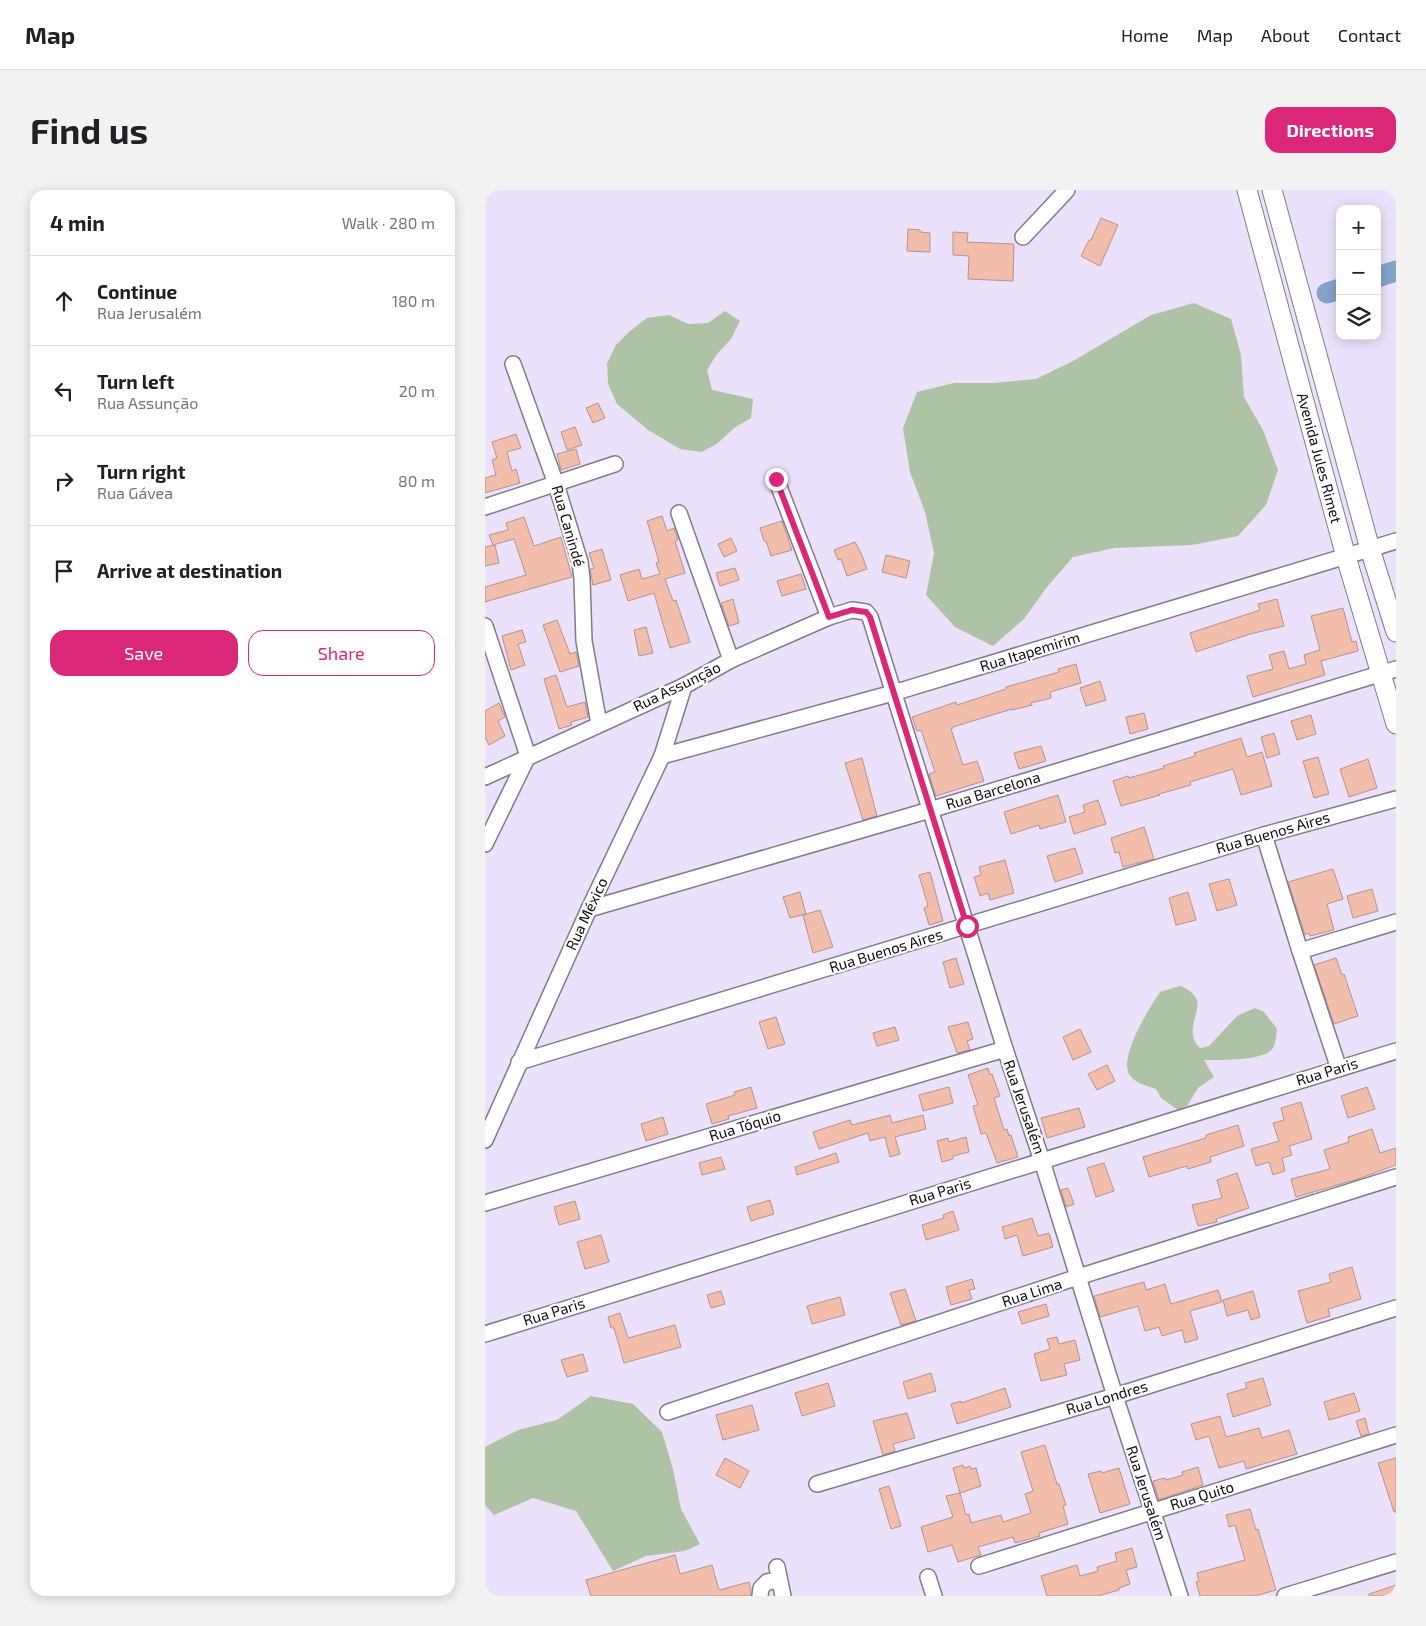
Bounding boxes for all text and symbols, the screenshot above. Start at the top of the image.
text: Map [25,20,75,49]
text: Home [1121,24,1169,46]
text: Map [1197,24,1233,46]
text: About [1261,24,1310,46]
text: Contact [1338,24,1401,46]
button: Directions [1265,107,1396,153]
text: Find us [30,109,148,151]
map controls [1336,205,1381,340]
button: + [1336,205,1381,250]
text: 4 min [50,210,105,235]
text: Walk · 280 m [342,213,435,232]
button: − [1336,250,1381,295]
text: Continue [97,280,177,303]
icon: ahead [50,287,78,315]
text: 180 m [392,291,435,310]
button: layers [1336,295,1381,340]
text: Rua Jerusalém [97,303,202,322]
text: Turn left [97,370,174,393]
icon: left [50,377,78,405]
text: 20 m [399,381,435,400]
street label: Avenida Jules Rimet [1294,391,1346,525]
text: Rua Assunção [97,393,198,412]
text: Turn right [97,460,185,483]
icon: right [50,467,78,495]
route end [765,468,788,491]
text: 80 m [398,471,435,490]
text: Rua Gávea [97,483,173,502]
street label: Rua Canindé [549,483,589,569]
icon: arrive [50,557,78,585]
text: Arrive at destination [97,559,282,582]
street label: Rua Itapemirim [977,627,1082,675]
button: Save [50,630,238,676]
button: Share [248,630,435,676]
street label: Rua Assunção [630,657,724,716]
street label: Rua Barcelona [943,767,1042,813]
street label: Rua Buenos Aires [1214,807,1332,857]
street label: Rua México [561,874,611,953]
route start [956,915,979,938]
street label: Rua Buenos Aires [827,924,945,976]
street label: Rua Paris [1294,1053,1360,1089]
street label: Rua Jerusalém [1000,1057,1049,1156]
street label: Rua Tóquio [707,1106,783,1144]
street label: Rua Paris [907,1173,973,1209]
street label: Rua Lima [999,1274,1064,1310]
street label: Rua Paris [521,1293,587,1329]
street label: Rua Londres [1064,1376,1150,1418]
street label: Rua Jerusalém [1123,1443,1171,1542]
street label: Rua Quito [1168,1477,1236,1514]

